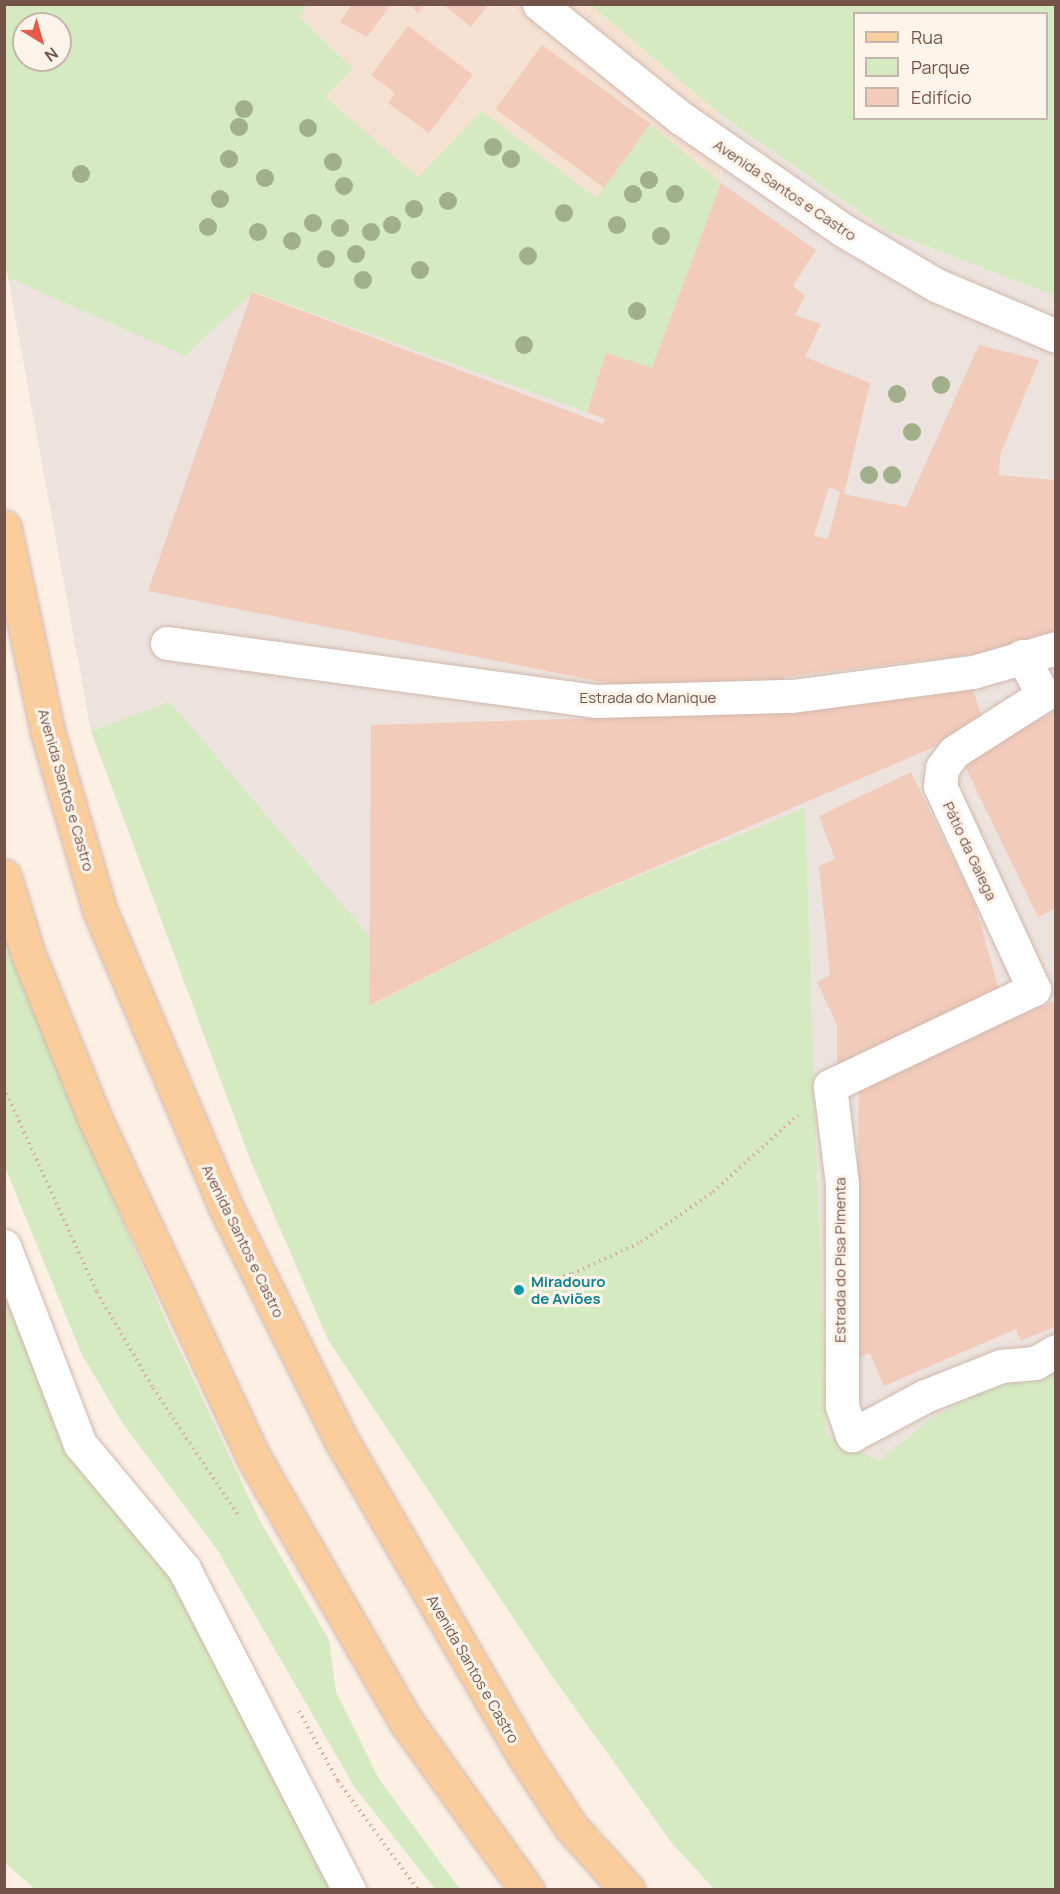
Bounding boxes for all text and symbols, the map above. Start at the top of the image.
north arrow [12,12,72,72]
legend [853,12,1048,120]
text: Rua [911,25,943,49]
text: N [40,43,63,67]
text: Parque [911,55,970,79]
text: Edifício [911,85,972,109]
street label: Avenida Santos e Castro [710,136,860,244]
street label: Estrada do Manique [580,689,716,707]
street label: Avenida Santos e Castro [34,707,98,873]
street label: Pátio da Galega [939,799,1001,903]
street label: Avenida Santos e Castro [198,1162,288,1320]
street label: Estrada do Pisa Pimenta [831,1177,849,1343]
place label: Miradouro de Aviões [531,1272,605,1307]
marker: Miradouro de Aviões [512,1283,526,1297]
street label: Avenida Santos e Castro [423,1592,523,1746]

